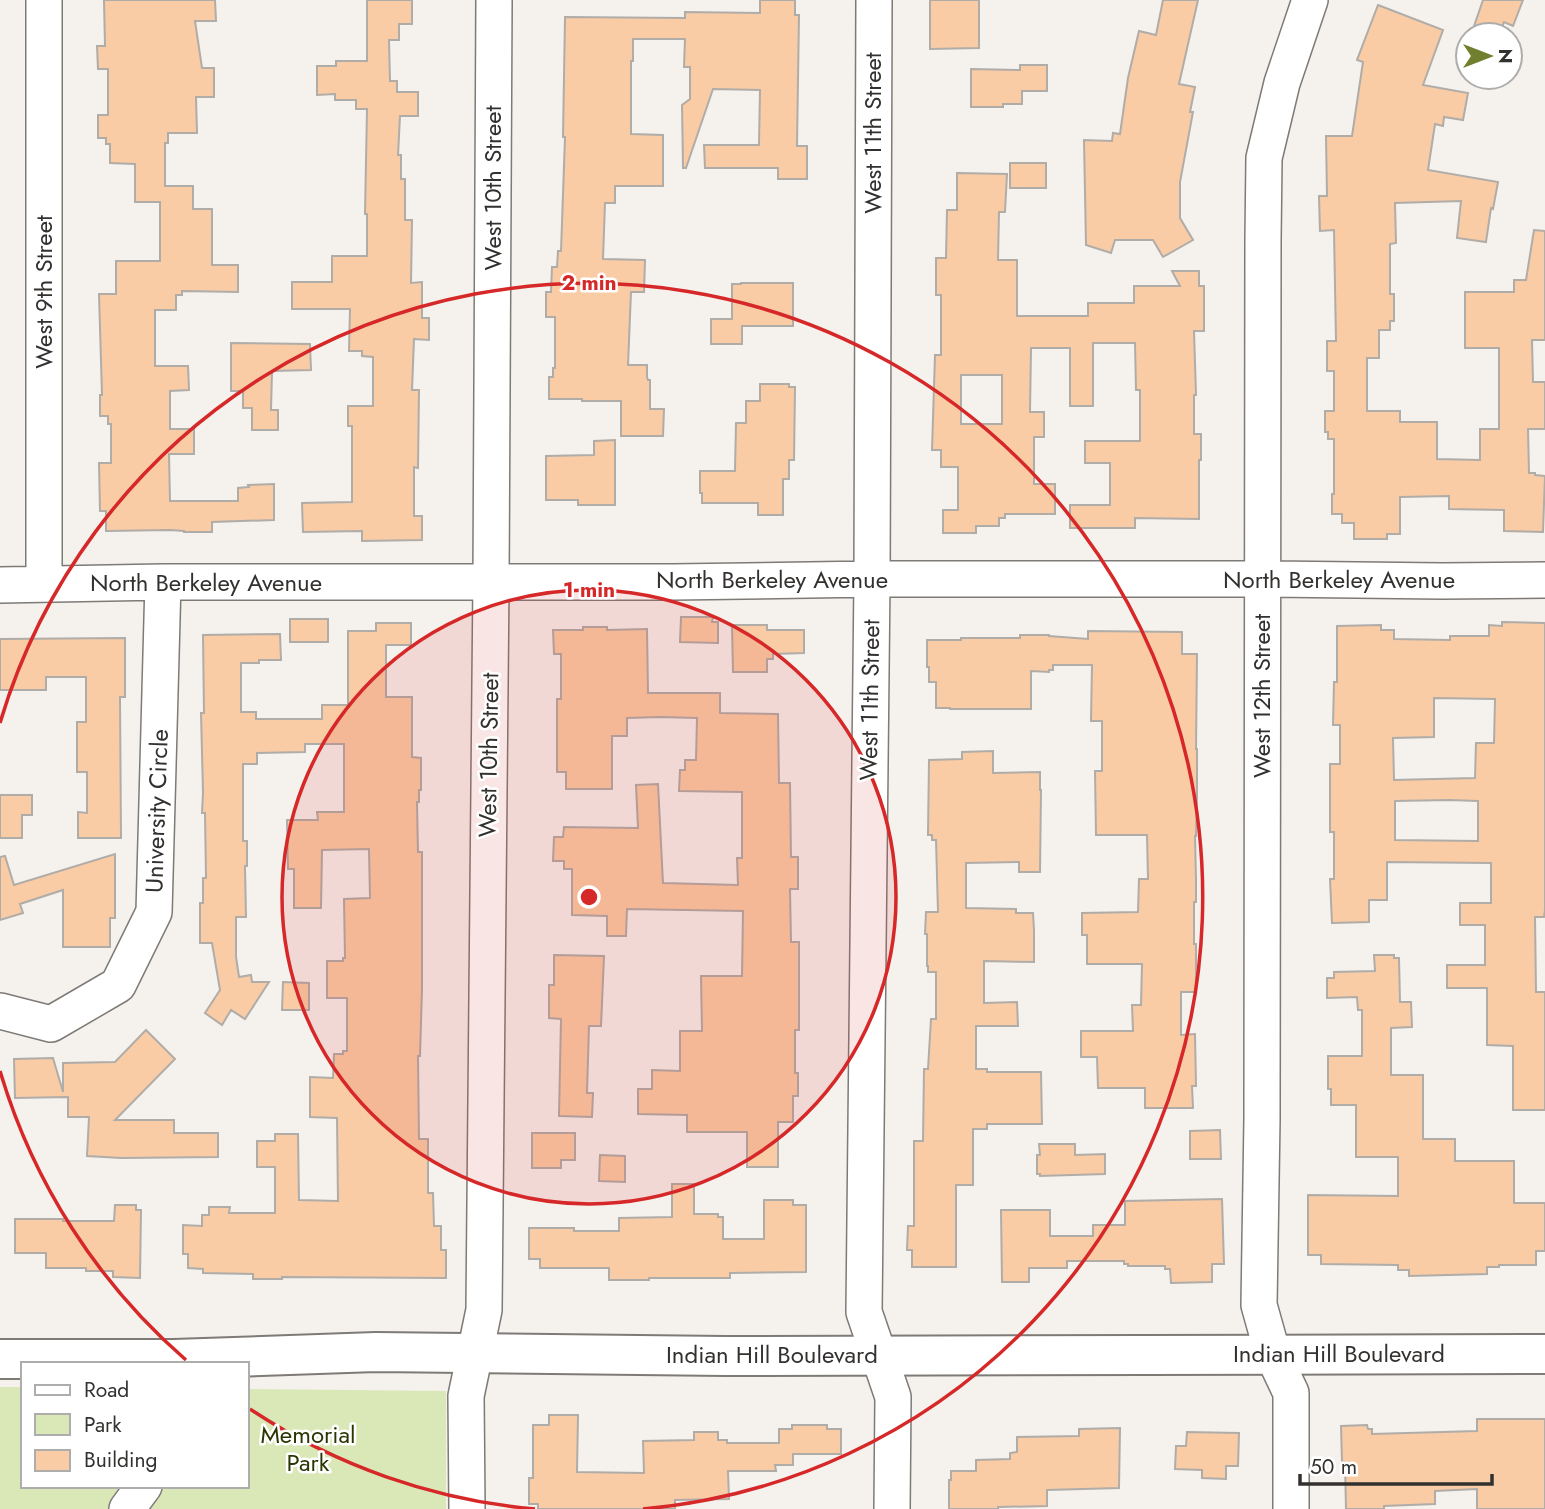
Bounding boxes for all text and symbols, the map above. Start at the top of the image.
north arrow [1454,21,1524,91]
text: N [1492,48,1519,64]
street label: West 11th Street [855,52,890,214]
street label: West 10th Street [475,105,510,270]
street label: West 9th Street [26,215,61,369]
text: 2 min [561,268,617,298]
street label: North Berkeley Avenue [656,562,888,597]
street label: North Berkeley Avenue [1223,562,1455,597]
street label: North Berkeley Avenue [90,565,322,600]
text: 1 min [563,575,615,605]
street label: West 12th Street [1244,614,1279,778]
street label: West 11th Street [851,619,888,781]
street label: West 10th Street [470,672,507,838]
street label: University Circle [136,728,177,894]
centre of rings [577,885,601,909]
street label: Indian Hill Boulevard [1233,1336,1445,1371]
street label: Indian Hill Boulevard [666,1337,878,1372]
legend [21,1362,248,1488]
text: Road [84,1375,129,1405]
text: Park [84,1410,122,1440]
park label: Memorial Park [260,1417,356,1480]
scale bar [1300,1442,1492,1486]
text: Building [84,1445,157,1475]
text: 50 m [1310,1452,1357,1482]

